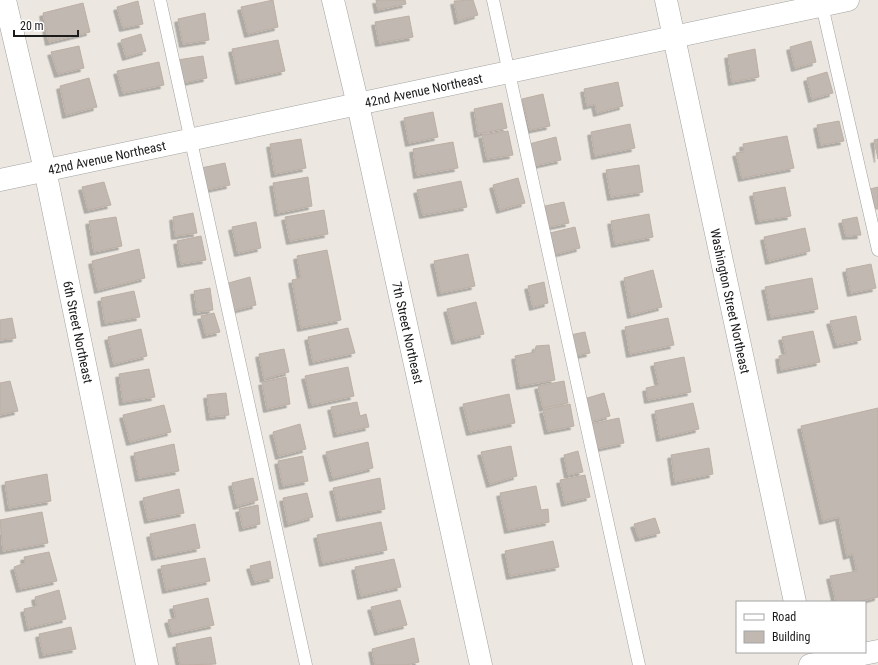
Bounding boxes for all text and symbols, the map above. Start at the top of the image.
scale bar [14,12,78,38]
text: 20 m [20,19,44,33]
street label: 42nd Avenue Northeast [363,71,484,110]
street label: 42nd Avenue Northeast [46,138,167,178]
street label: Washington Street Northeast [707,227,753,375]
street label: 6th Street Northeast [60,280,96,385]
street label: 7th Street Northeast [389,280,426,385]
legend [736,601,866,653]
text: Road [772,610,796,624]
text: Building [772,630,810,644]

